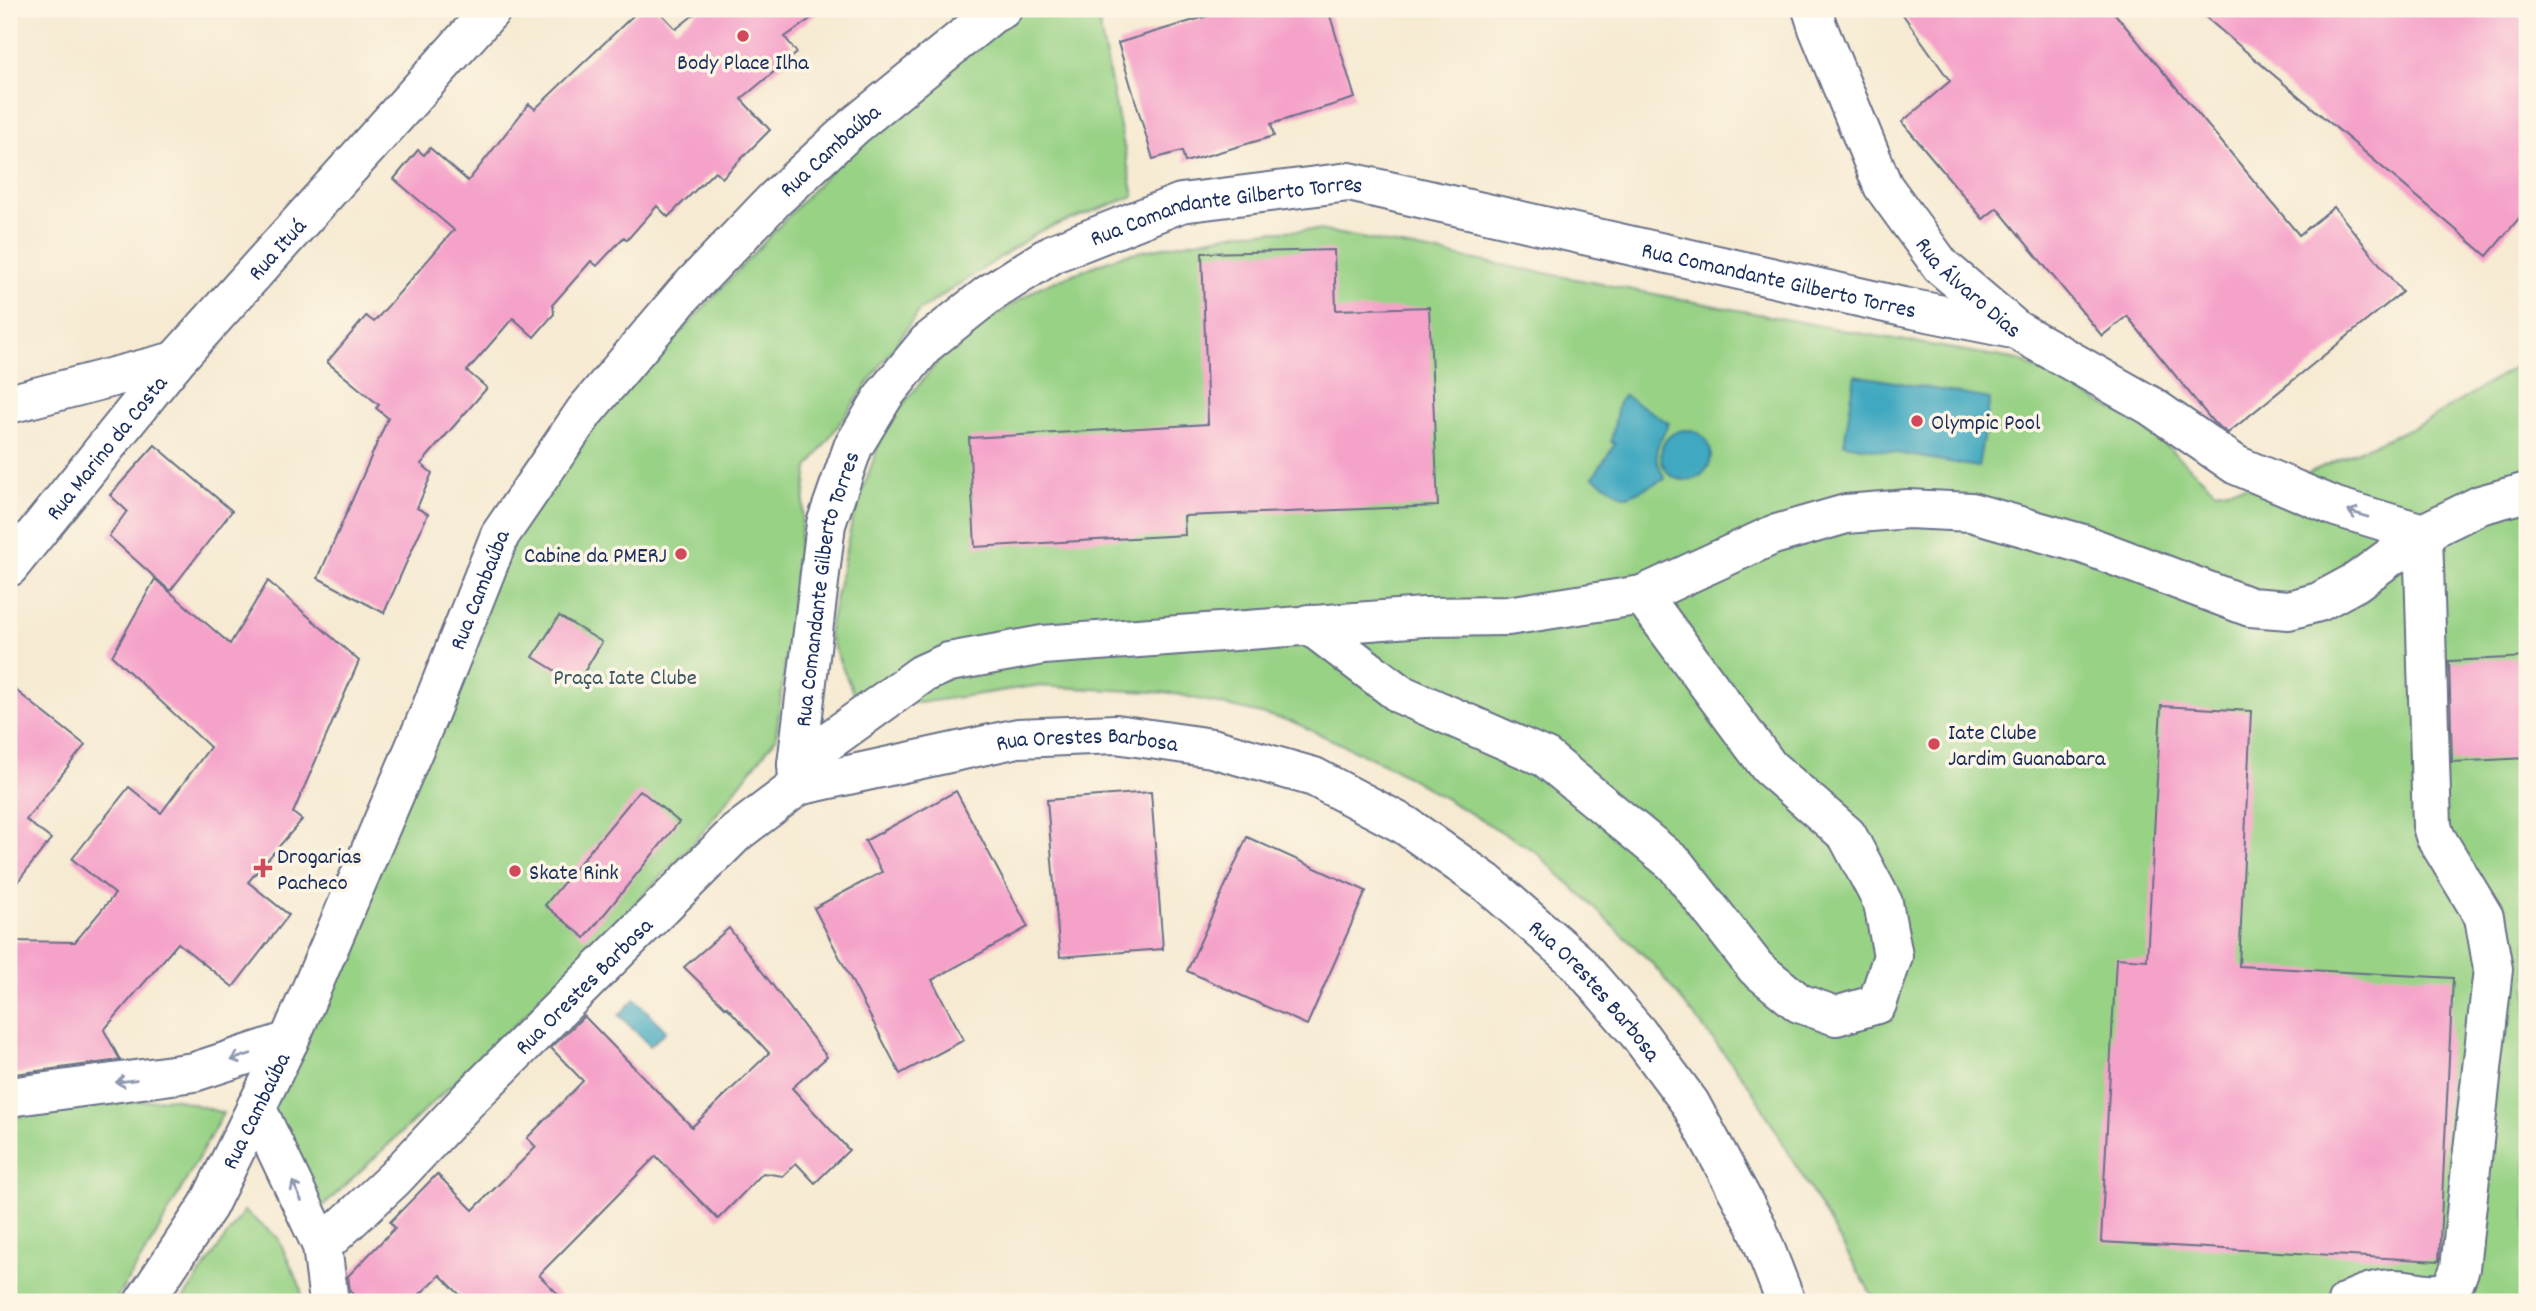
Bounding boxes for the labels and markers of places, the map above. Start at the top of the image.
marker: Body Place Ilha [735,28,751,44]
place label: Body Place Ilha [677,48,810,81]
place label: Olympic Pool [1931,408,2041,441]
marker: Olympic Pool [1909,413,1925,429]
place label: Cabine da PMERJ [524,541,667,574]
marker: Cabine da PMERJ [673,546,689,562]
place label: Iate Clube Jardim Guanabara [1948,718,2107,777]
marker: Iate Clube Jardim Guanabara [1926,736,1942,752]
place label: Drogarias Pacheco [277,842,362,901]
place label: Skate Rink [529,858,619,891]
marker: Drogarias Pacheco [255,860,271,876]
marker: Skate Rink [507,863,523,879]

